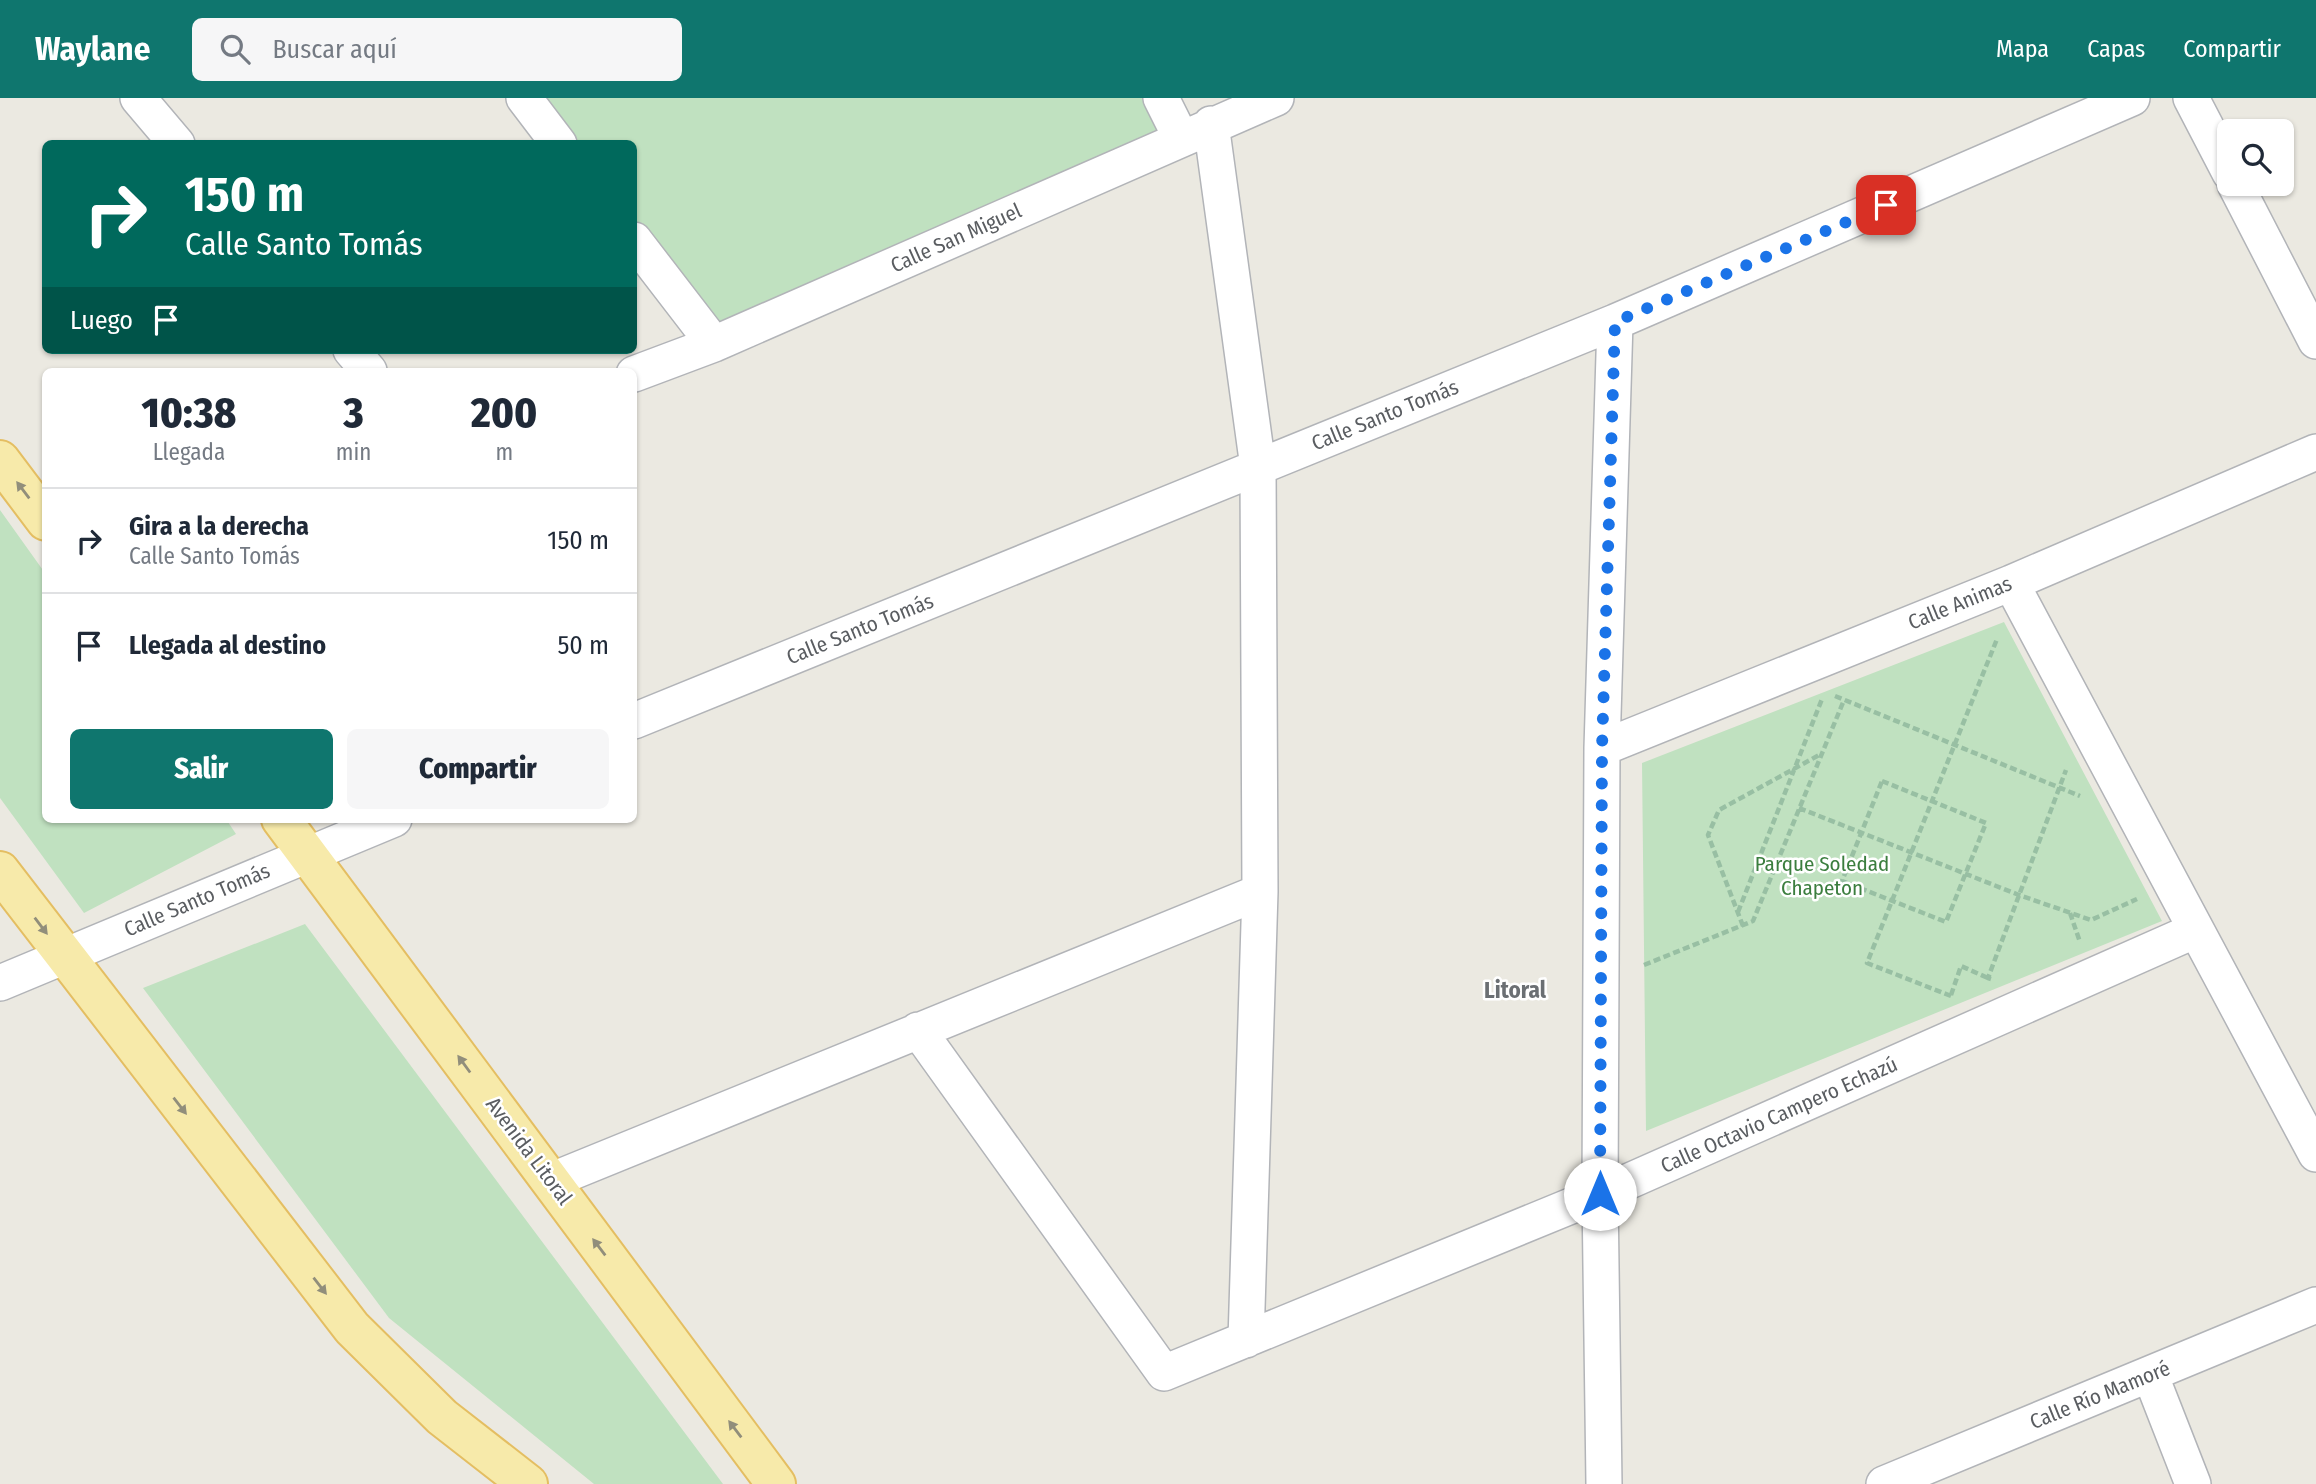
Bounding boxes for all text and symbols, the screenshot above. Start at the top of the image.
search box [192,18,682,81]
text: Waylane [35,29,150,69]
icon: search [216,30,254,68]
text: Buscar aquí [272,34,397,65]
text: Mapa [1996,35,2049,63]
text: Capas [2087,35,2145,63]
text: Compartir [2183,35,2281,63]
map controls [2217,119,2294,196]
button: search [2217,119,2294,196]
text: 150 m [185,165,304,224]
icon: right [70,168,161,259]
pin [1856,175,1916,235]
icon: arrive [1867,186,1905,224]
street label: Calle San Miguel [887,197,1026,278]
text: Calle Santo Tomás [185,225,423,263]
icon: arrive [147,301,185,339]
text: Luego [70,305,133,336]
street label: Calle Santo Tomás [1308,374,1462,456]
text: 10:38 [142,388,236,438]
text: 3 [344,388,364,438]
text: 200 [471,388,537,438]
text: Llegada [153,438,225,466]
text: min [336,438,371,466]
text: m [495,438,513,466]
one-way arrow [15,482,30,500]
text: Gira a la derecha [129,511,309,542]
icon: right [70,522,108,560]
text: 150 m [547,525,609,556]
text: Calle Santo Tomás [129,542,300,570]
street label: Calle Animas [1904,570,2016,636]
street label: Calle Santo Tomás [783,588,937,670]
icon: arrive [70,627,108,665]
text: Llegada al destino [129,630,326,661]
text: 50 m [557,630,609,661]
button: Salir [70,729,333,809]
button: Compartir [347,729,609,809]
park label: Parque Soledad Chapeton [1755,851,1889,901]
street label: Calle Santo Tomás [120,858,274,942]
one-way arrow [34,917,48,935]
district label: Litoral [1484,976,1547,1004]
street label: Calle Octavio Campero Echazú [1657,1051,1901,1179]
one-way arrow [457,1055,471,1073]
street label: Avenida Litoral [480,1092,578,1210]
one-way arrow [173,1097,187,1115]
position arrow [1563,1157,1637,1231]
one-way arrow [593,1238,607,1256]
one-way arrow [312,1276,327,1294]
street label: Calle Río Mamoré [2026,1355,2174,1435]
one-way arrow [729,1420,743,1438]

